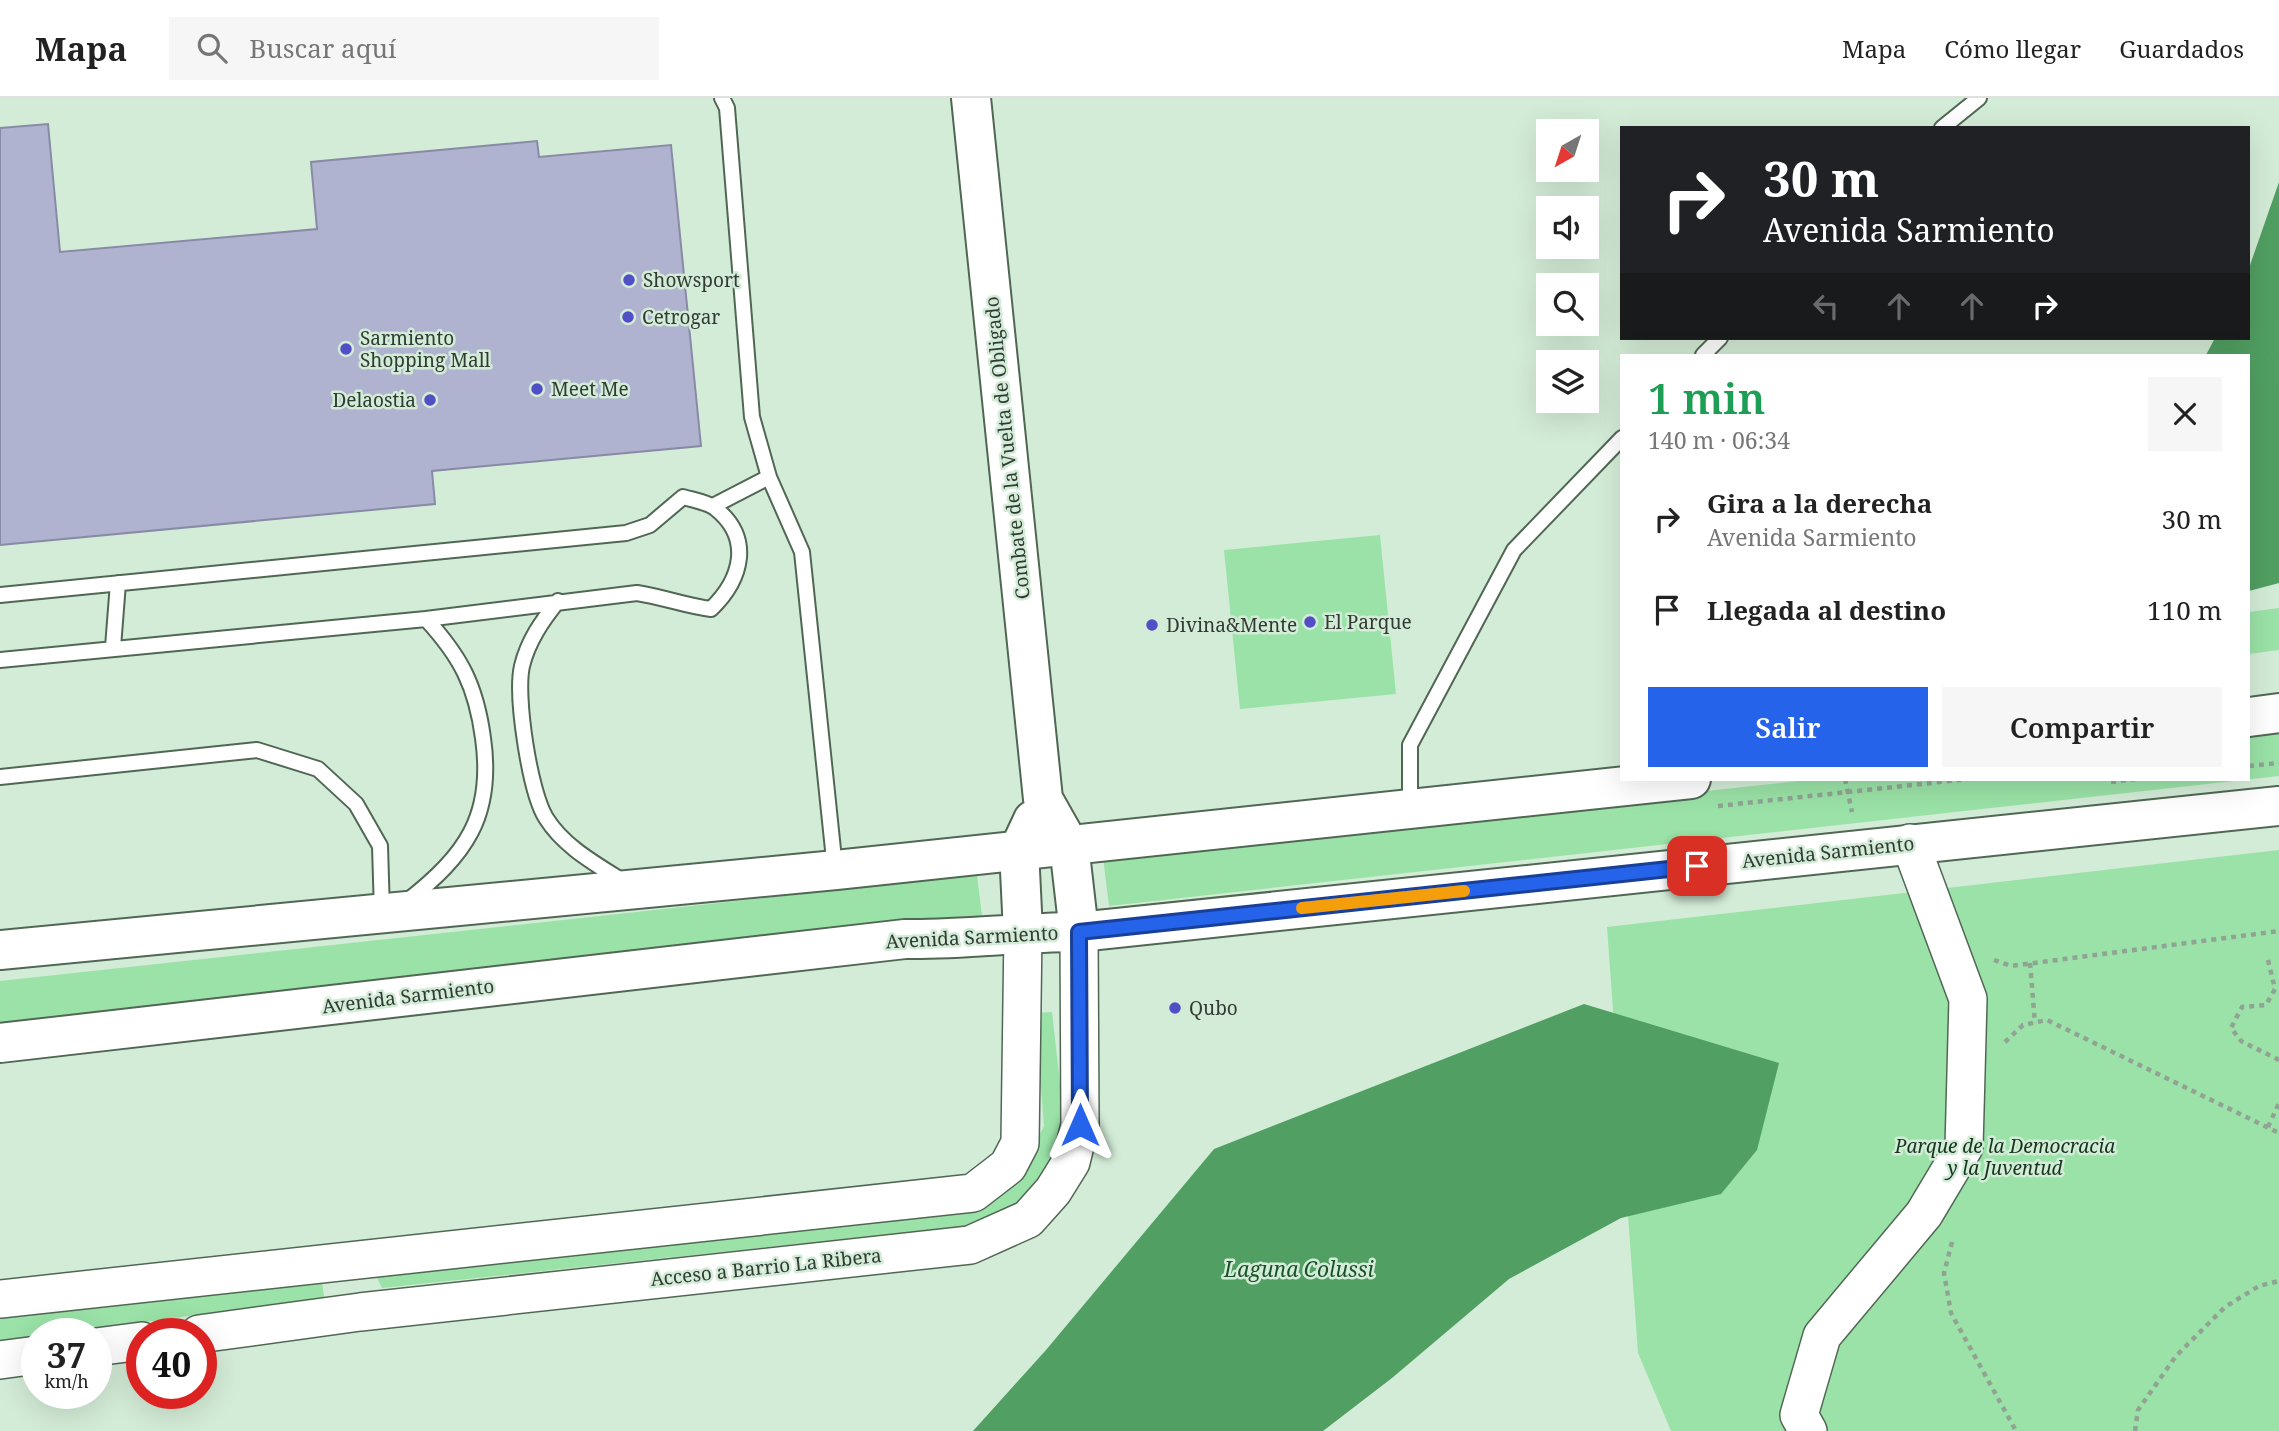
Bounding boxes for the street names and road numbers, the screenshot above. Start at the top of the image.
street label: Combate de la Vuelta de Obligado [978,295,1036,601]
street label: Avenida Sarmiento [1741,830,1915,874]
street label: Avenida Sarmiento [885,919,1059,955]
street label: Avenida Sarmiento [320,973,496,1019]
street label: Acceso a Barrio La Ribera [649,1242,883,1292]

